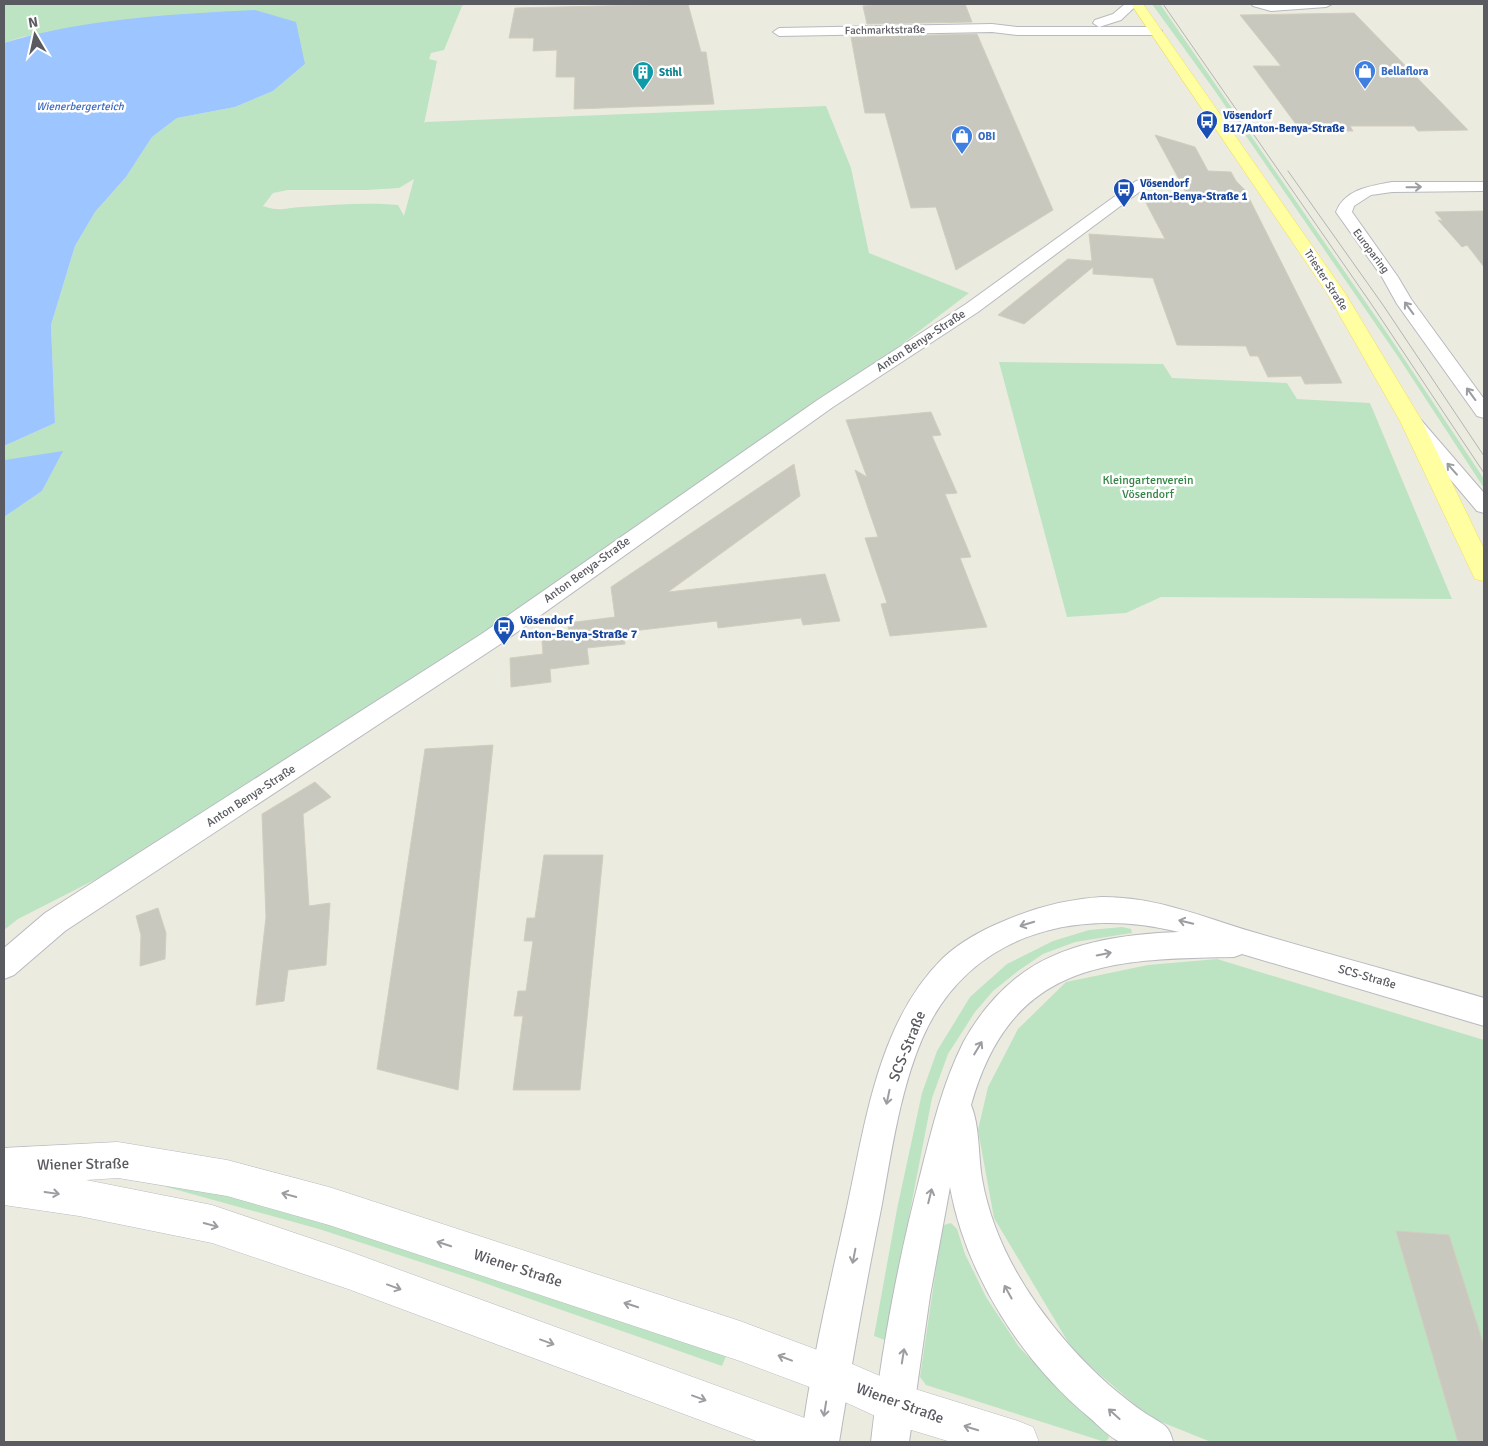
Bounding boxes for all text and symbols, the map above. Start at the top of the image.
north arrow [10,10,60,60]
text: N [27,13,39,32]
street label: Fachmarktstraße [845,23,925,37]
shop icon: Bellaflora [1353,59,1377,90]
building icon: Stihl [631,60,655,91]
place label: Bellaflora [1381,65,1429,78]
place label: Stihl [659,66,683,79]
water label: Wienerbergerteich [36,100,125,113]
bus stop icon: Vösendorf B17/Anton-Benya-Straße [1195,109,1219,140]
place label: Vösendorf B17/Anton-Benya-Straße [1223,109,1345,135]
shop icon: OBI [950,124,974,155]
place label: OBI [978,130,996,143]
bus stop icon: Vösendorf Anton-Benya-Straße 1 [1112,177,1136,208]
place label: Vösendorf Anton-Benya-Straße 1 [1140,177,1247,203]
one-way arrow [1406,182,1422,192]
street label: Europaring [1350,226,1392,276]
street label: Triester Straße [1301,247,1351,313]
one-way arrow [1404,302,1414,316]
street label: Anton Benya-Straße [873,307,969,375]
one-way arrow [1465,388,1476,401]
one-way arrow [1447,463,1458,476]
park label: Kleingartenverein Vösendorf [1102,473,1194,502]
street label: Anton Benya-Straße [541,533,633,607]
place label: Vösendorf Anton-Benya-Straße 7 [520,613,638,642]
bus stop icon: Vösendorf Anton-Benya-Straße 7 [492,615,516,646]
street label: Anton Benya-Straße [203,762,299,830]
one-way arrow [1179,917,1195,926]
one-way arrow [1019,919,1035,929]
one-way arrow [1095,948,1111,958]
street label: SCS-Straße [1336,962,1398,992]
street label: SCS-Straße [885,1008,929,1084]
one-way arrow [974,1041,984,1055]
one-way arrow [883,1089,892,1105]
street label: Wiener Straße [37,1154,129,1174]
one-way arrow [44,1188,60,1198]
one-way arrow [281,1189,297,1199]
one-way arrow [926,1189,935,1205]
one-way arrow [203,1220,219,1230]
one-way arrow [436,1238,452,1248]
street label: Wiener Straße [471,1245,565,1291]
one-way arrow [848,1247,858,1263]
one-way arrow [386,1283,401,1292]
one-way arrow [1003,1285,1012,1300]
one-way arrow [624,1300,640,1309]
one-way arrow [538,1338,554,1347]
one-way arrow [898,1348,908,1364]
one-way arrow [778,1353,793,1362]
street label: Wiener Straße [854,1379,946,1427]
one-way arrow [691,1394,706,1403]
one-way arrow [820,1400,830,1416]
one-way arrow [1108,1408,1121,1420]
one-way arrow [963,1422,979,1432]

